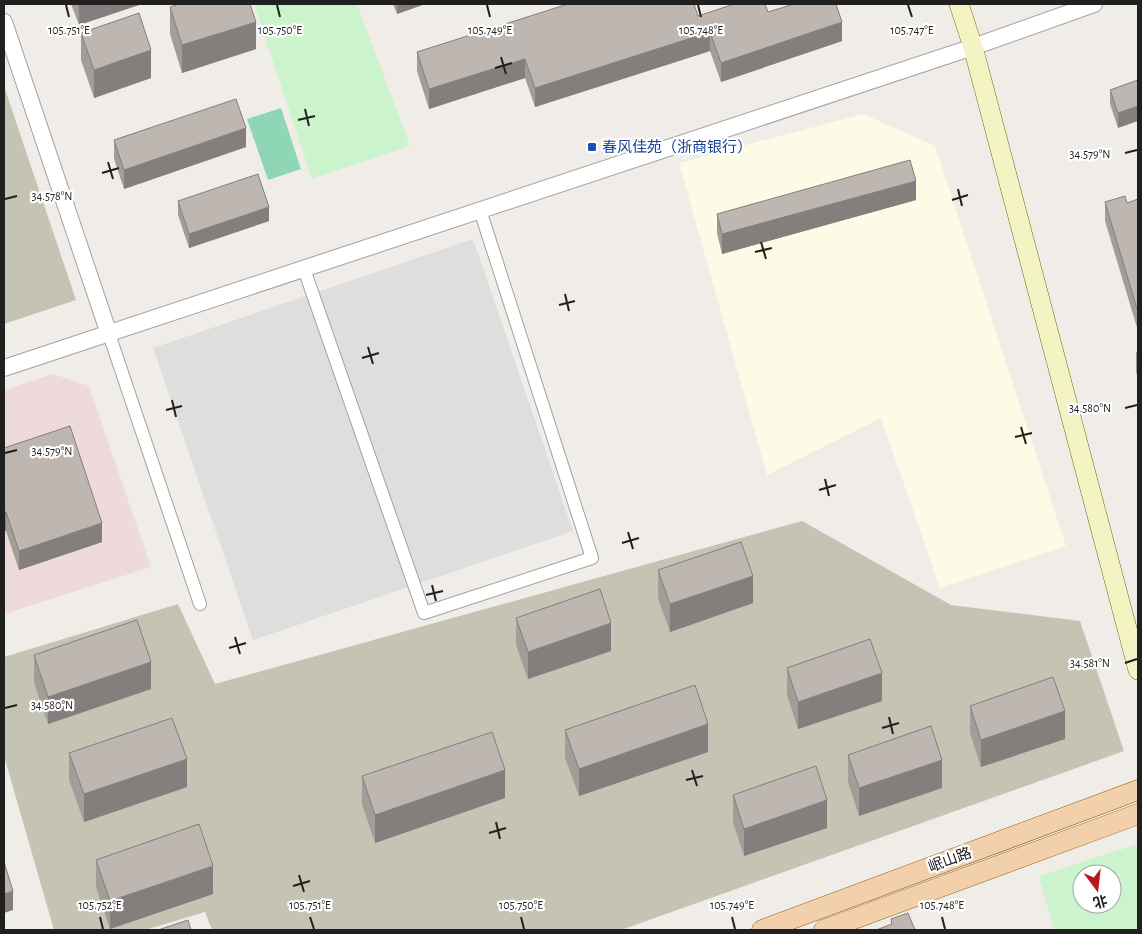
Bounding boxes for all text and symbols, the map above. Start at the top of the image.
text: 105.751°E [48,24,90,36]
text: 105.750°E [258,24,302,36]
text: 105.749°E [468,24,512,36]
text: 105.748°E [679,24,723,36]
text: 105.747°E [890,24,934,36]
place label: 春风佳苑（浙商银行） [602,139,752,155]
marker: 春风佳苑（浙商银行） [586,141,598,153]
text: 34.579°N [1070,148,1110,160]
text: 34.578°N [32,190,72,202]
text: 34.580°N [1069,402,1111,414]
text: 34.579°N [32,445,72,457]
text: 34.581°N [1070,657,1110,669]
text: 34.580°N [31,699,73,711]
street label: 岷山路 [926,844,974,875]
north arrow [1072,864,1122,914]
text: 北 [1092,892,1109,910]
text: 105.752°E [78,899,122,911]
text: 105.751°E [289,899,331,911]
text: 105.750°E [499,899,543,911]
text: 105.749°E [710,899,754,911]
text: 105.748°E [920,899,964,911]

